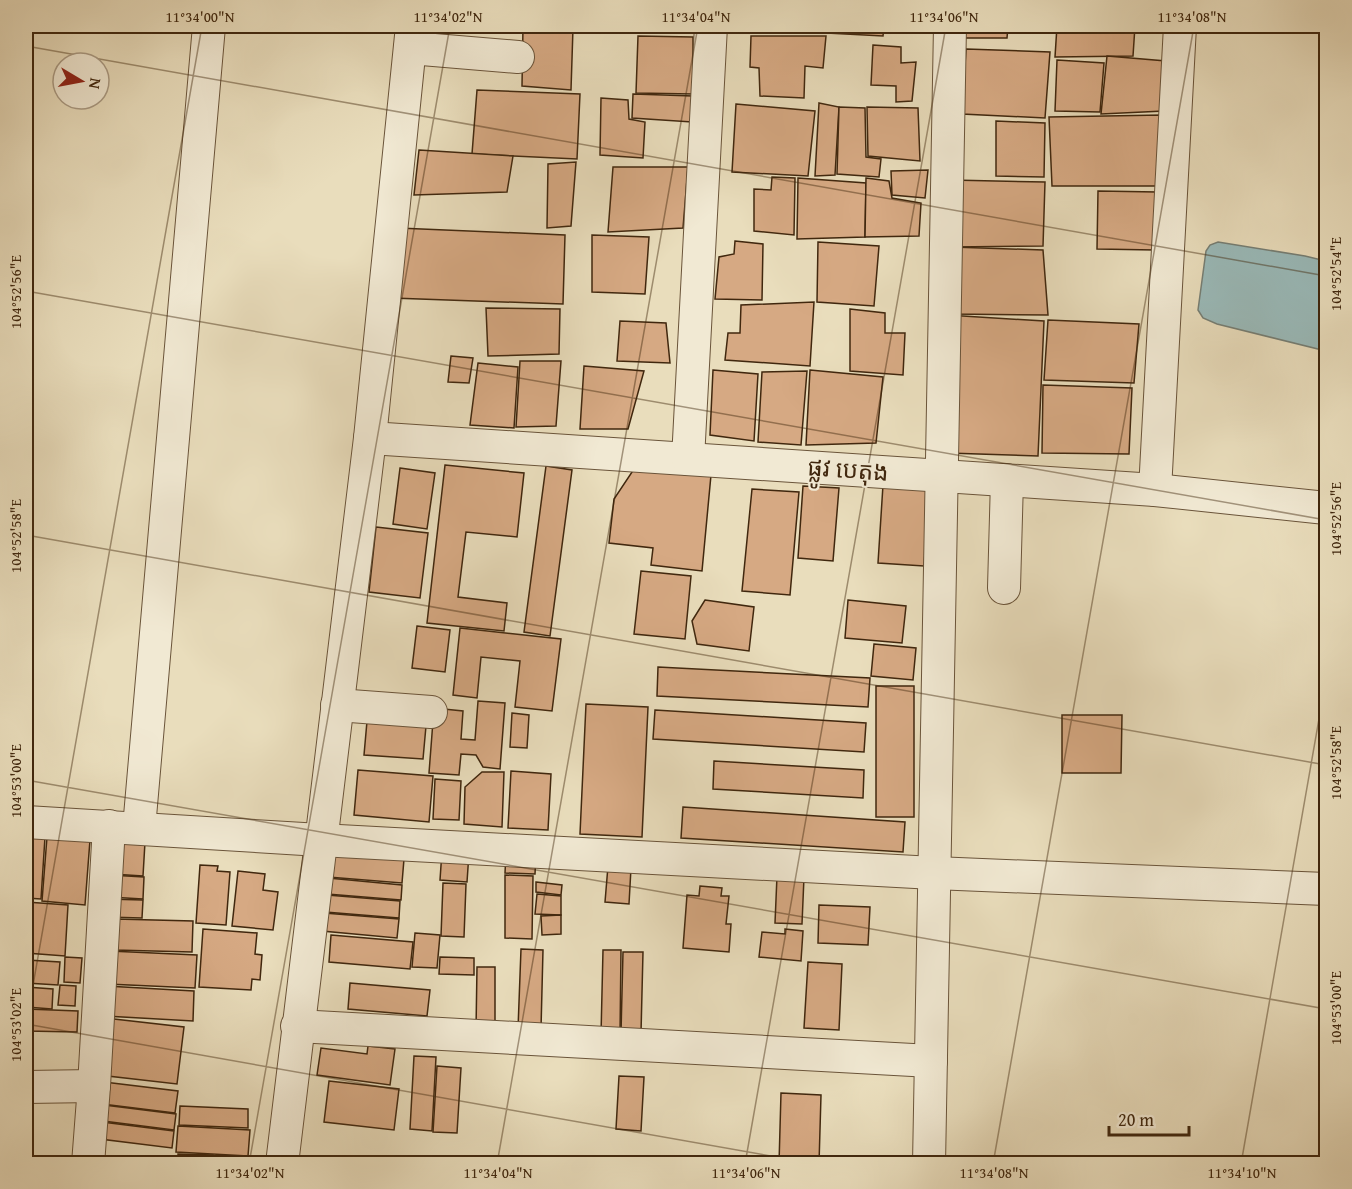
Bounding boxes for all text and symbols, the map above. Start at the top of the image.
text: 11°34'00"N [166,6,235,27]
text: 11°34'02"N [414,6,483,27]
text: 11°34'04"N [662,6,731,27]
text: 11°34'06"N [910,6,979,27]
text: 11°34'08"N [1158,6,1227,27]
north arrow [51,51,111,111]
text: N [83,76,109,91]
text: 104°52'54"E [1325,237,1346,311]
text: 104°52'56"E [5,255,26,329]
street label: ផ្លូវ បេតុង [806,449,890,495]
text: 104°52'56"E [1325,482,1346,556]
text: 104°52'58"E [5,499,26,573]
text: 104°52'58"E [1325,726,1346,800]
text: 104°53'00"E [5,744,26,818]
text: 104°53'00"E [1325,971,1346,1045]
text: 104°53'02"E [5,988,26,1062]
scale bar [1109,1099,1188,1137]
text: 20 m [1118,1106,1154,1133]
text: 11°34'02"N [216,1162,285,1183]
text: 11°34'04"N [464,1162,533,1183]
text: 11°34'06"N [712,1162,781,1183]
text: 11°34'08"N [960,1162,1029,1183]
text: 11°34'10"N [1208,1162,1277,1183]

